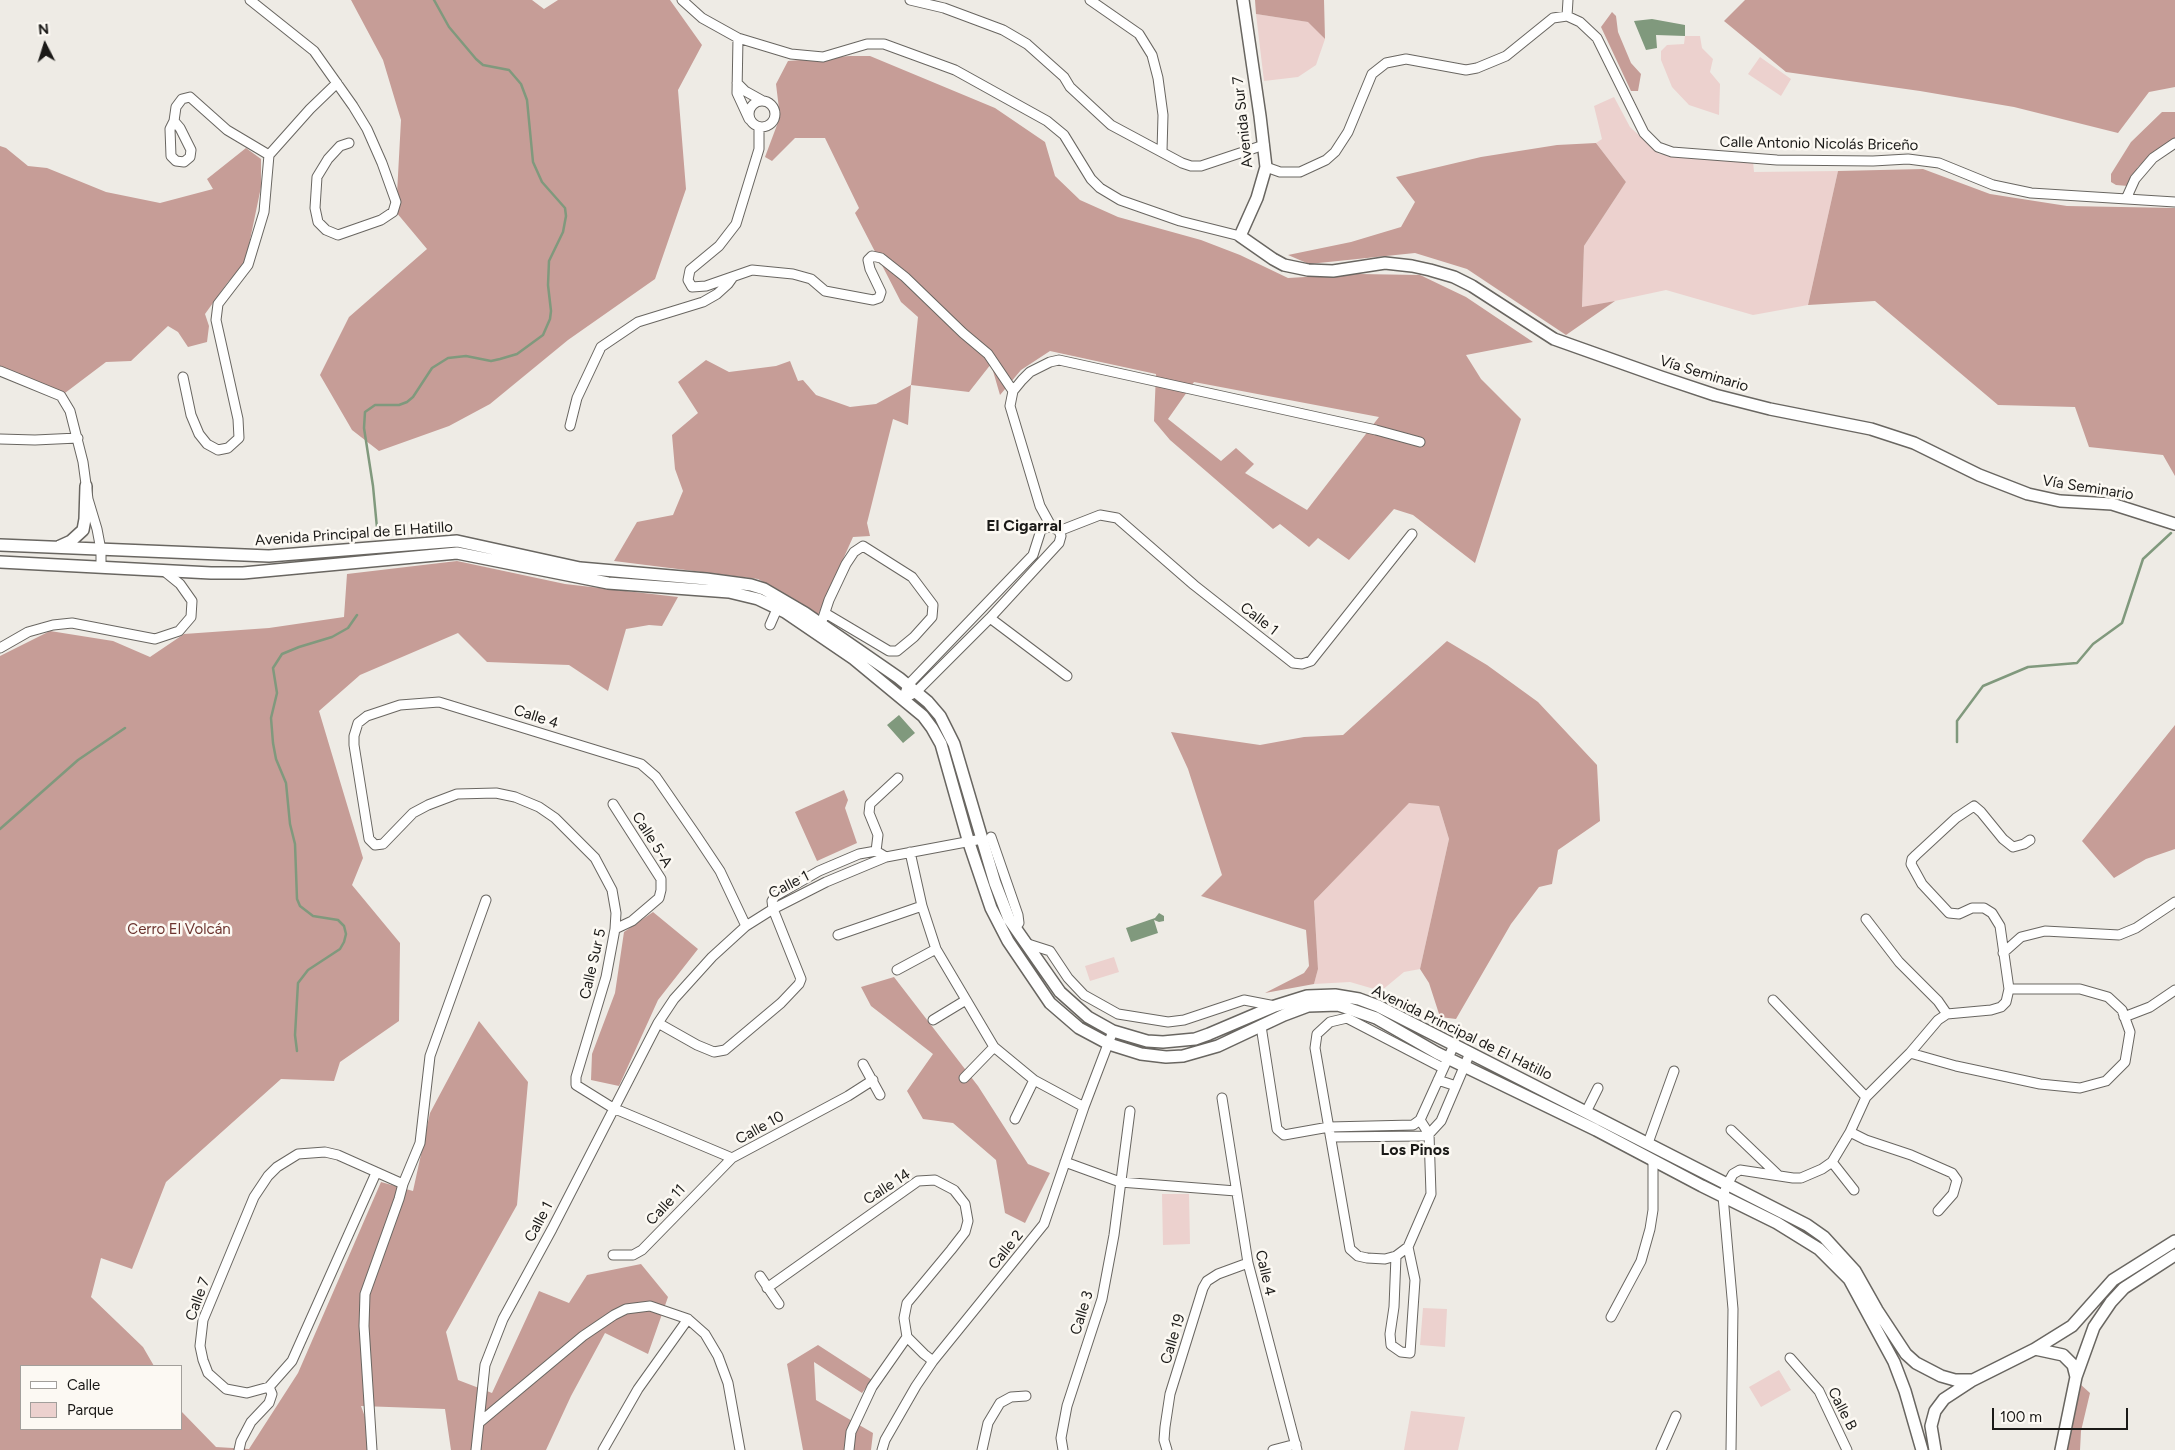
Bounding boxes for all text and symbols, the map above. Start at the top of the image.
north arrow [20,20,70,70]
text: N [38,21,50,38]
street label: Avenida Sur 7 [1229,75,1257,169]
street label: Calle Antonio Nicolás Briceño [1720,133,1918,155]
street label: Vía Seminario [1657,352,1751,396]
street label: Vía Seminario [2041,472,2135,504]
district label: El Cigarral [986,516,1062,536]
street label: Avenida Principal de El Hatillo [254,518,454,550]
street label: Calle 1 [1236,599,1282,639]
street label: Calle 4 [511,701,561,733]
street label: Calle 5-A [628,809,676,871]
street label: Calle 1 [766,867,812,903]
park label: Cerro El Volcán [127,921,231,939]
street label: Calle Sur 5 [576,927,610,1001]
street label: Avenida Principal de El Hatillo [1369,981,1555,1085]
street label: Calle 10 [733,1107,787,1149]
district label: Los Pinos [1381,1140,1449,1160]
street label: Calle 14 [860,1165,914,1209]
street label: Calle 11 [643,1181,689,1229]
street label: Calle 1 [521,1199,557,1245]
street label: Calle 2 [985,1227,1027,1273]
street label: Calle 4 [1251,1248,1279,1298]
street label: Calle 7 [182,1275,214,1323]
street label: Calle 3 [1067,1289,1097,1337]
street label: Calle 19 [1157,1312,1189,1366]
legend [20,1365,182,1430]
text: Calle [67,1376,100,1394]
street label: Calle B [1824,1384,1860,1434]
scale bar [1995,1398,2131,1430]
text: Parque [67,1401,114,1419]
text: 100 m [2000,1408,2042,1426]

